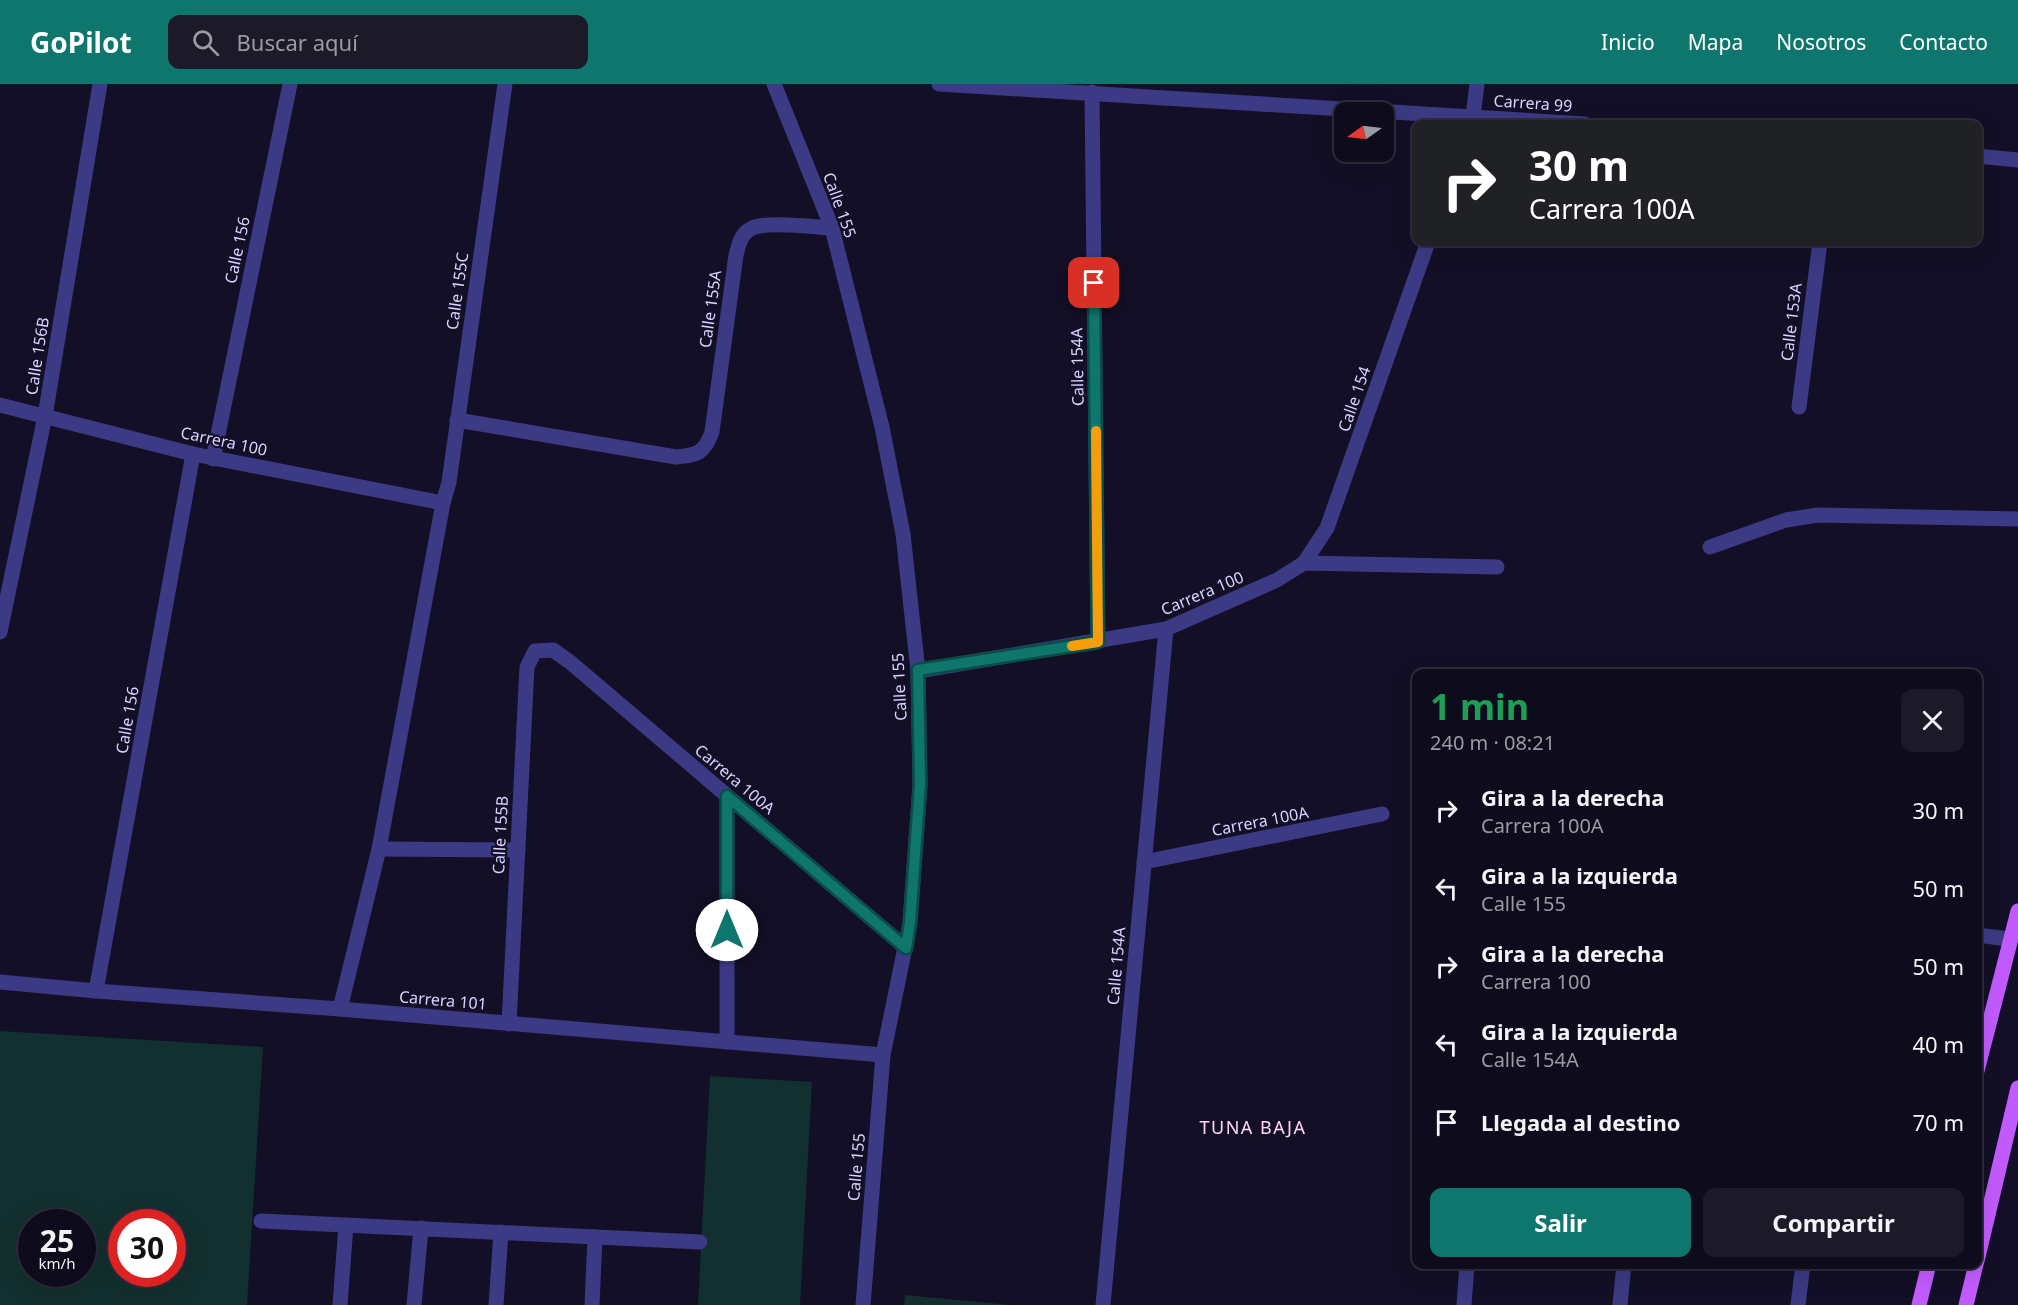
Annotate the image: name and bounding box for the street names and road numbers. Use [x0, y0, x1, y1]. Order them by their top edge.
street label: Carrera 99 [1493, 89, 1573, 117]
street label: Calle 155 [818, 169, 862, 241]
street label: Calle 156 [219, 214, 255, 286]
street label: Calle 155C [441, 251, 473, 331]
street label: Calle 155A [694, 268, 726, 349]
street label: Calle 153A [1775, 281, 1807, 362]
street label: Calle 156B [20, 316, 54, 396]
street label: Calle 154A [1065, 327, 1089, 406]
street label: Calle 154 [1333, 363, 1375, 435]
street label: Carrera 100 [179, 421, 269, 461]
street label: Carrera 100 [1157, 566, 1247, 620]
street label: Calle 155 [886, 652, 912, 722]
street label: Calle 156 [110, 685, 144, 755]
street label: Carrera 100A [690, 739, 780, 819]
street label: Calle 155B [487, 795, 513, 875]
street label: Carrera 100A [1210, 801, 1311, 841]
street label: Calle 154A [1102, 925, 1130, 1006]
street label: Carrera 101 [398, 985, 488, 1015]
street label: Calle 155 [842, 1132, 870, 1202]

